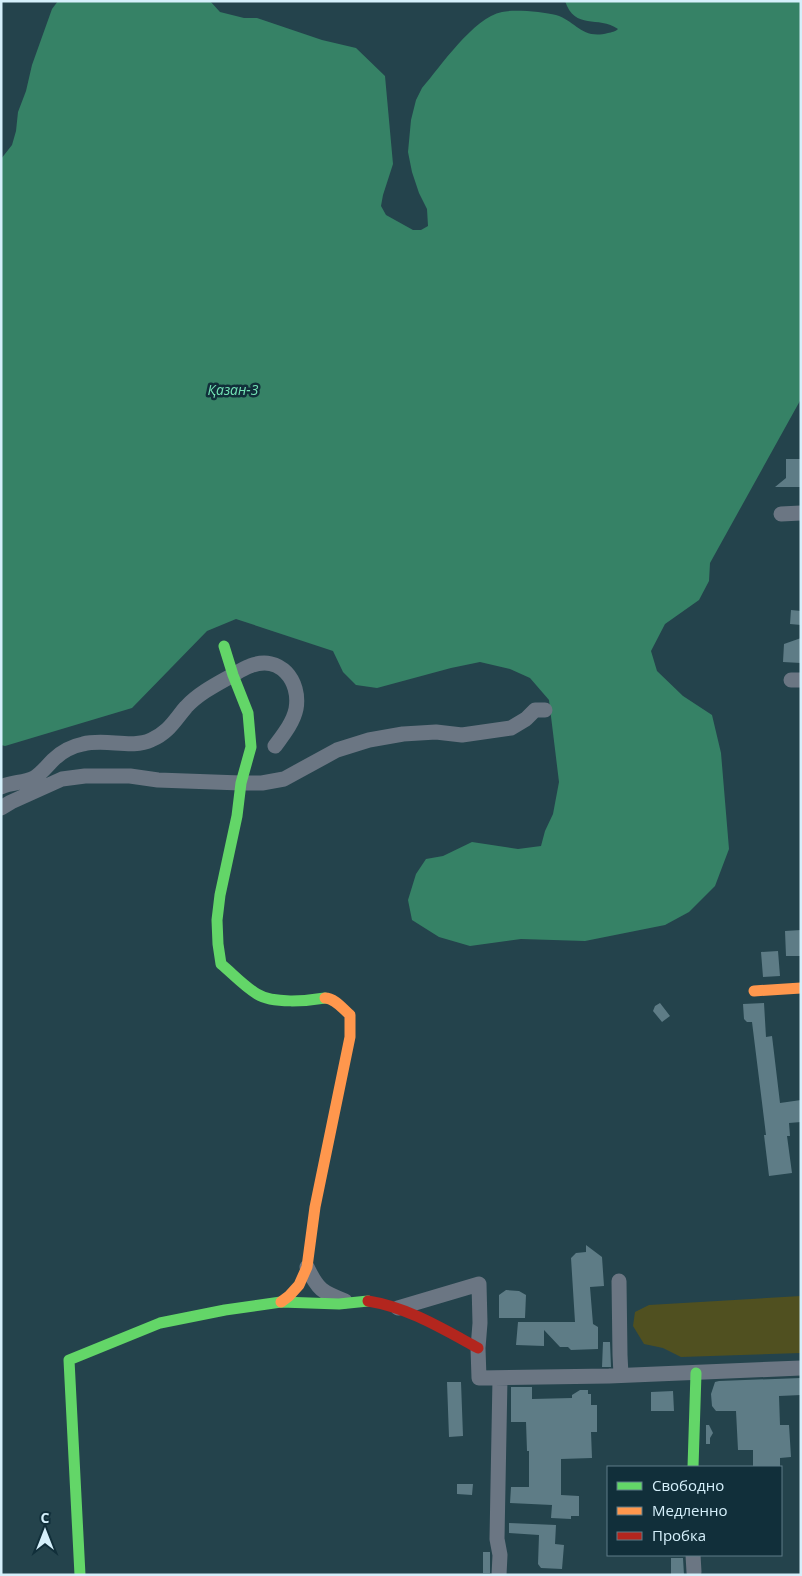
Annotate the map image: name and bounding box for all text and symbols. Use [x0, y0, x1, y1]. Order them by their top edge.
water label: Қазан-3 [208, 380, 259, 399]
legend [607, 1466, 782, 1556]
text: Свободно [652, 1475, 724, 1495]
text: Медленно [652, 1500, 728, 1520]
north arrow [20, 1506, 70, 1556]
text: С [41, 1508, 50, 1527]
text: Пробка [652, 1525, 706, 1545]

